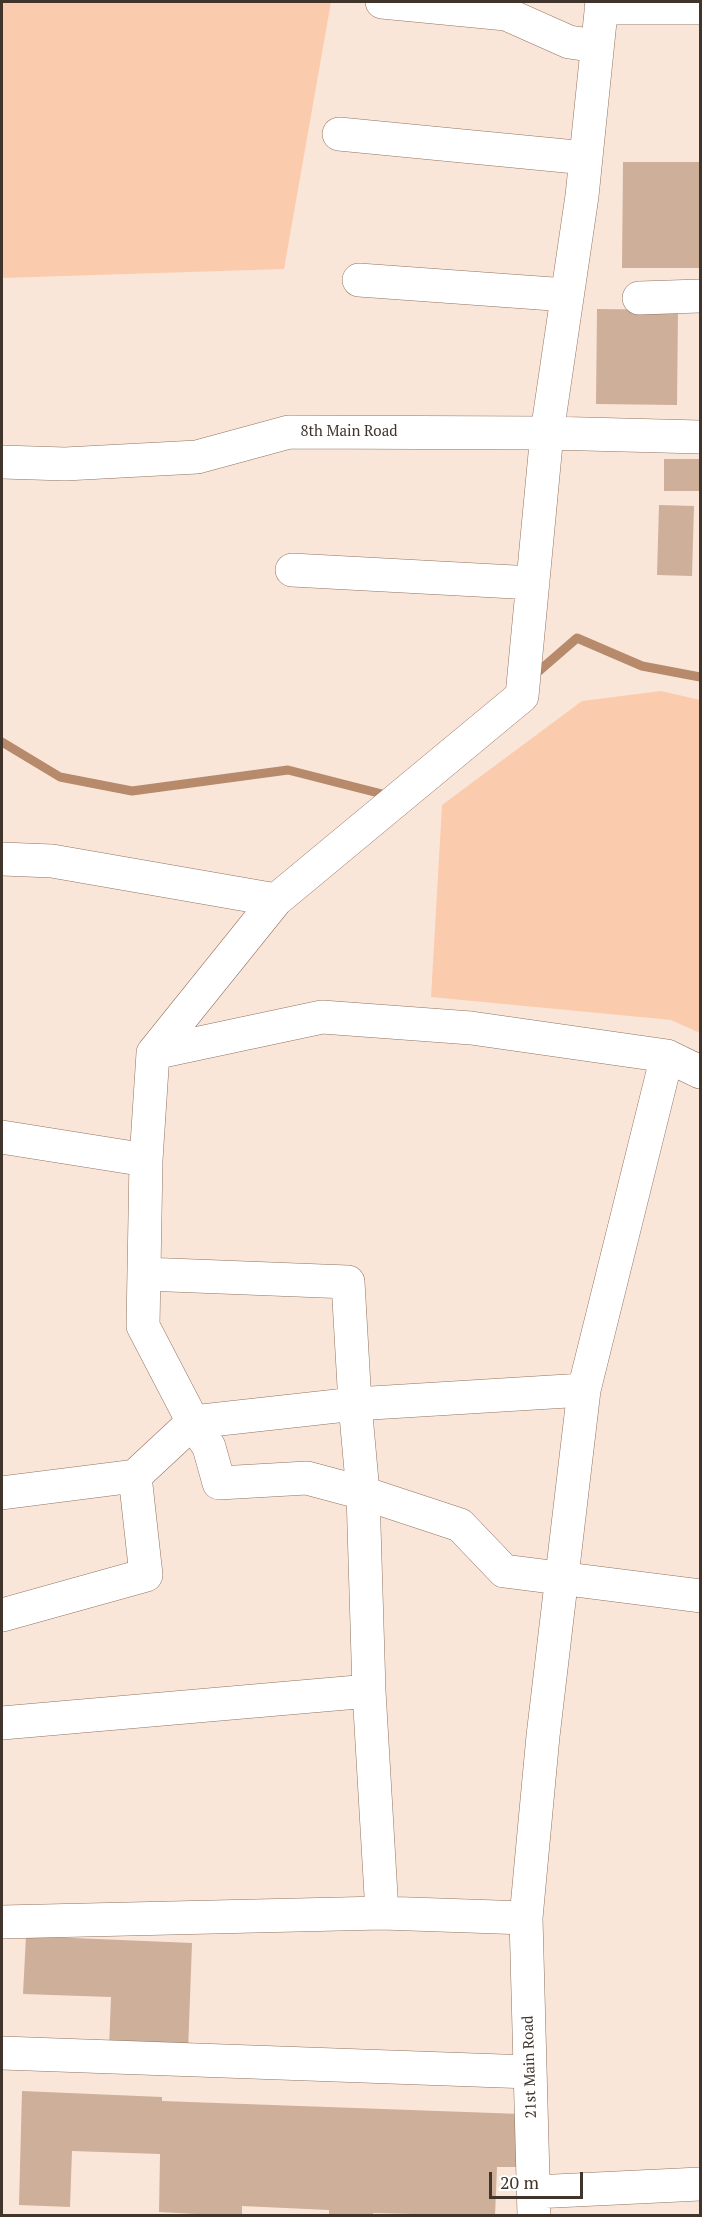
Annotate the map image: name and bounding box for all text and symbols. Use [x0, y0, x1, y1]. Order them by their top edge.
street label: 8th Main Road [300, 423, 398, 441]
street label: 21st Main Road [519, 2015, 541, 2119]
scale bar [492, 2160, 586, 2198]
text: 20 m [500, 2170, 539, 2194]

